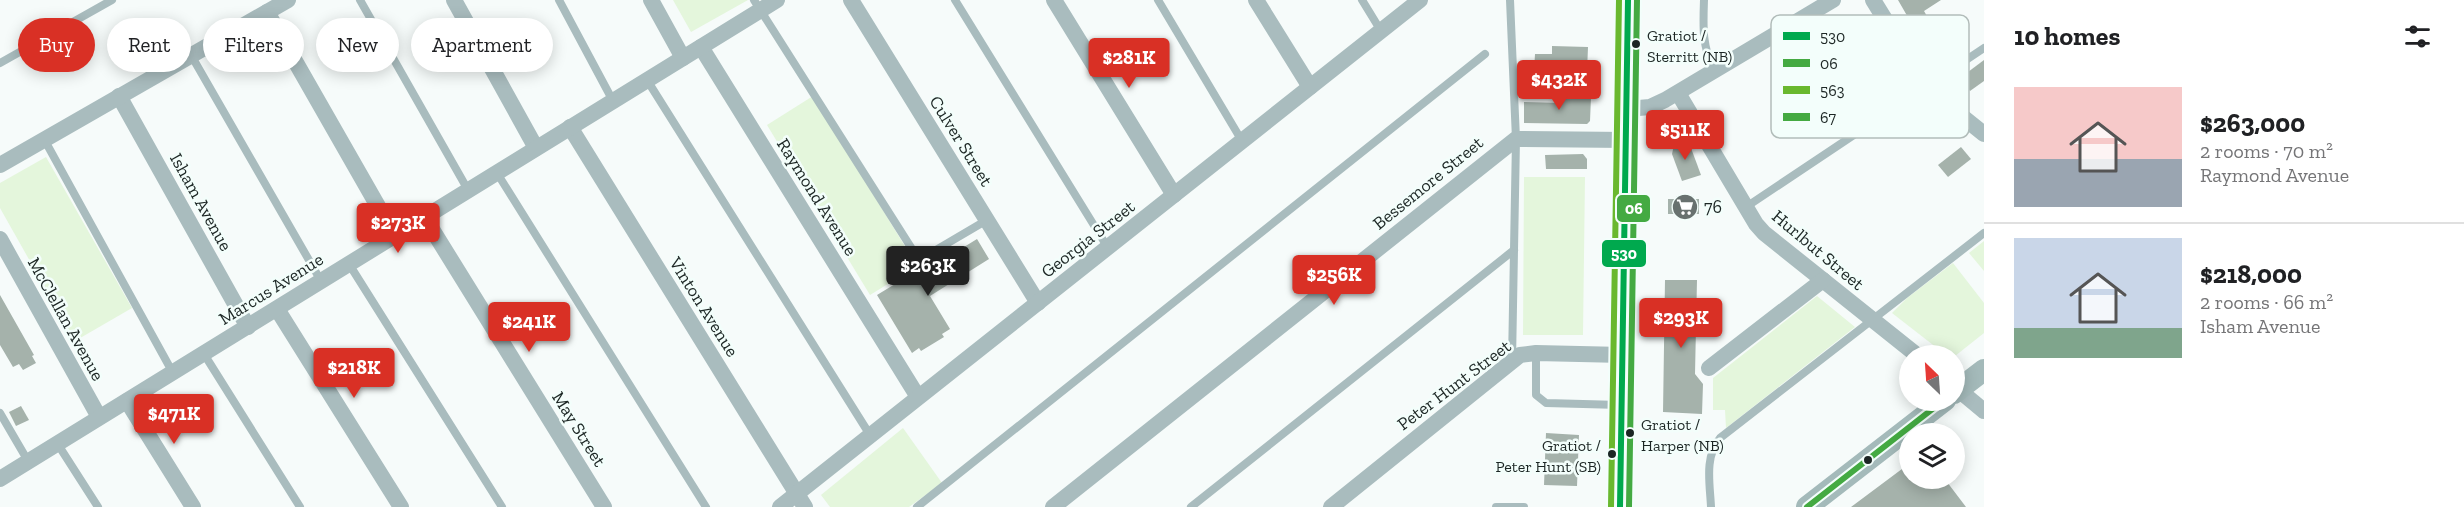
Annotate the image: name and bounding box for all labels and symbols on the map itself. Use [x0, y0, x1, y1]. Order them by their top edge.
legend [1771, 15, 1969, 138]
place label: Gratiot / Sterritt (NB) [1647, 26, 1732, 66]
text: 530 [1820, 27, 1845, 46]
pin: $281K [1087, 38, 1171, 89]
marker: Gratiot / Sterritt (NB) [1630, 38, 1642, 50]
text: 06 [1820, 54, 1838, 73]
pin: $432K [1517, 60, 1601, 111]
text: 563 [1820, 81, 1845, 100]
street label: Culver Street [925, 92, 998, 191]
text: 67 [1820, 108, 1836, 127]
pin: $511K [1643, 110, 1727, 161]
street label: Bessemore Street [1368, 132, 1488, 234]
street label: Raymond Avenue [772, 134, 862, 260]
street label: Isham Avenue [165, 149, 237, 255]
supermarket icon: 76 [1670, 192, 1700, 222]
line badge: 06 [1616, 194, 1651, 223]
street label: Georgia Street [1037, 195, 1139, 282]
place label: 76 [1704, 196, 1722, 218]
text: 06 [1625, 199, 1643, 218]
pin: $273K [356, 203, 440, 254]
street label: Hurlbut Street [1767, 205, 1869, 295]
line badge: 530 [1601, 239, 1647, 268]
text: 530 [1611, 244, 1637, 263]
pin: $263K [886, 246, 970, 297]
street label: Marcus Avenue [215, 248, 327, 330]
street label: Vinton Avenue [664, 252, 743, 361]
street label: McClellan Avenue [23, 253, 109, 385]
pin: $256K [1292, 255, 1376, 306]
pin: $293K [1639, 298, 1723, 349]
pin: $241K [487, 302, 571, 353]
street label: Peter Hunt Street [1393, 335, 1515, 435]
north arrow [1899, 345, 1965, 411]
pin: $218K [312, 348, 396, 399]
street label: May Street [547, 387, 611, 471]
pin: $471K [132, 394, 216, 445]
place label: Gratiot / Harper (NB) [1641, 415, 1724, 455]
marker: Gratiot / Harper (NB) [1624, 427, 1636, 439]
place label: Gratiot / Peter Hunt (SB) [1495, 436, 1602, 476]
marker: Gratiot / Peter Hunt (SB) [1606, 448, 1618, 460]
unlabelled marker [1862, 454, 1874, 466]

